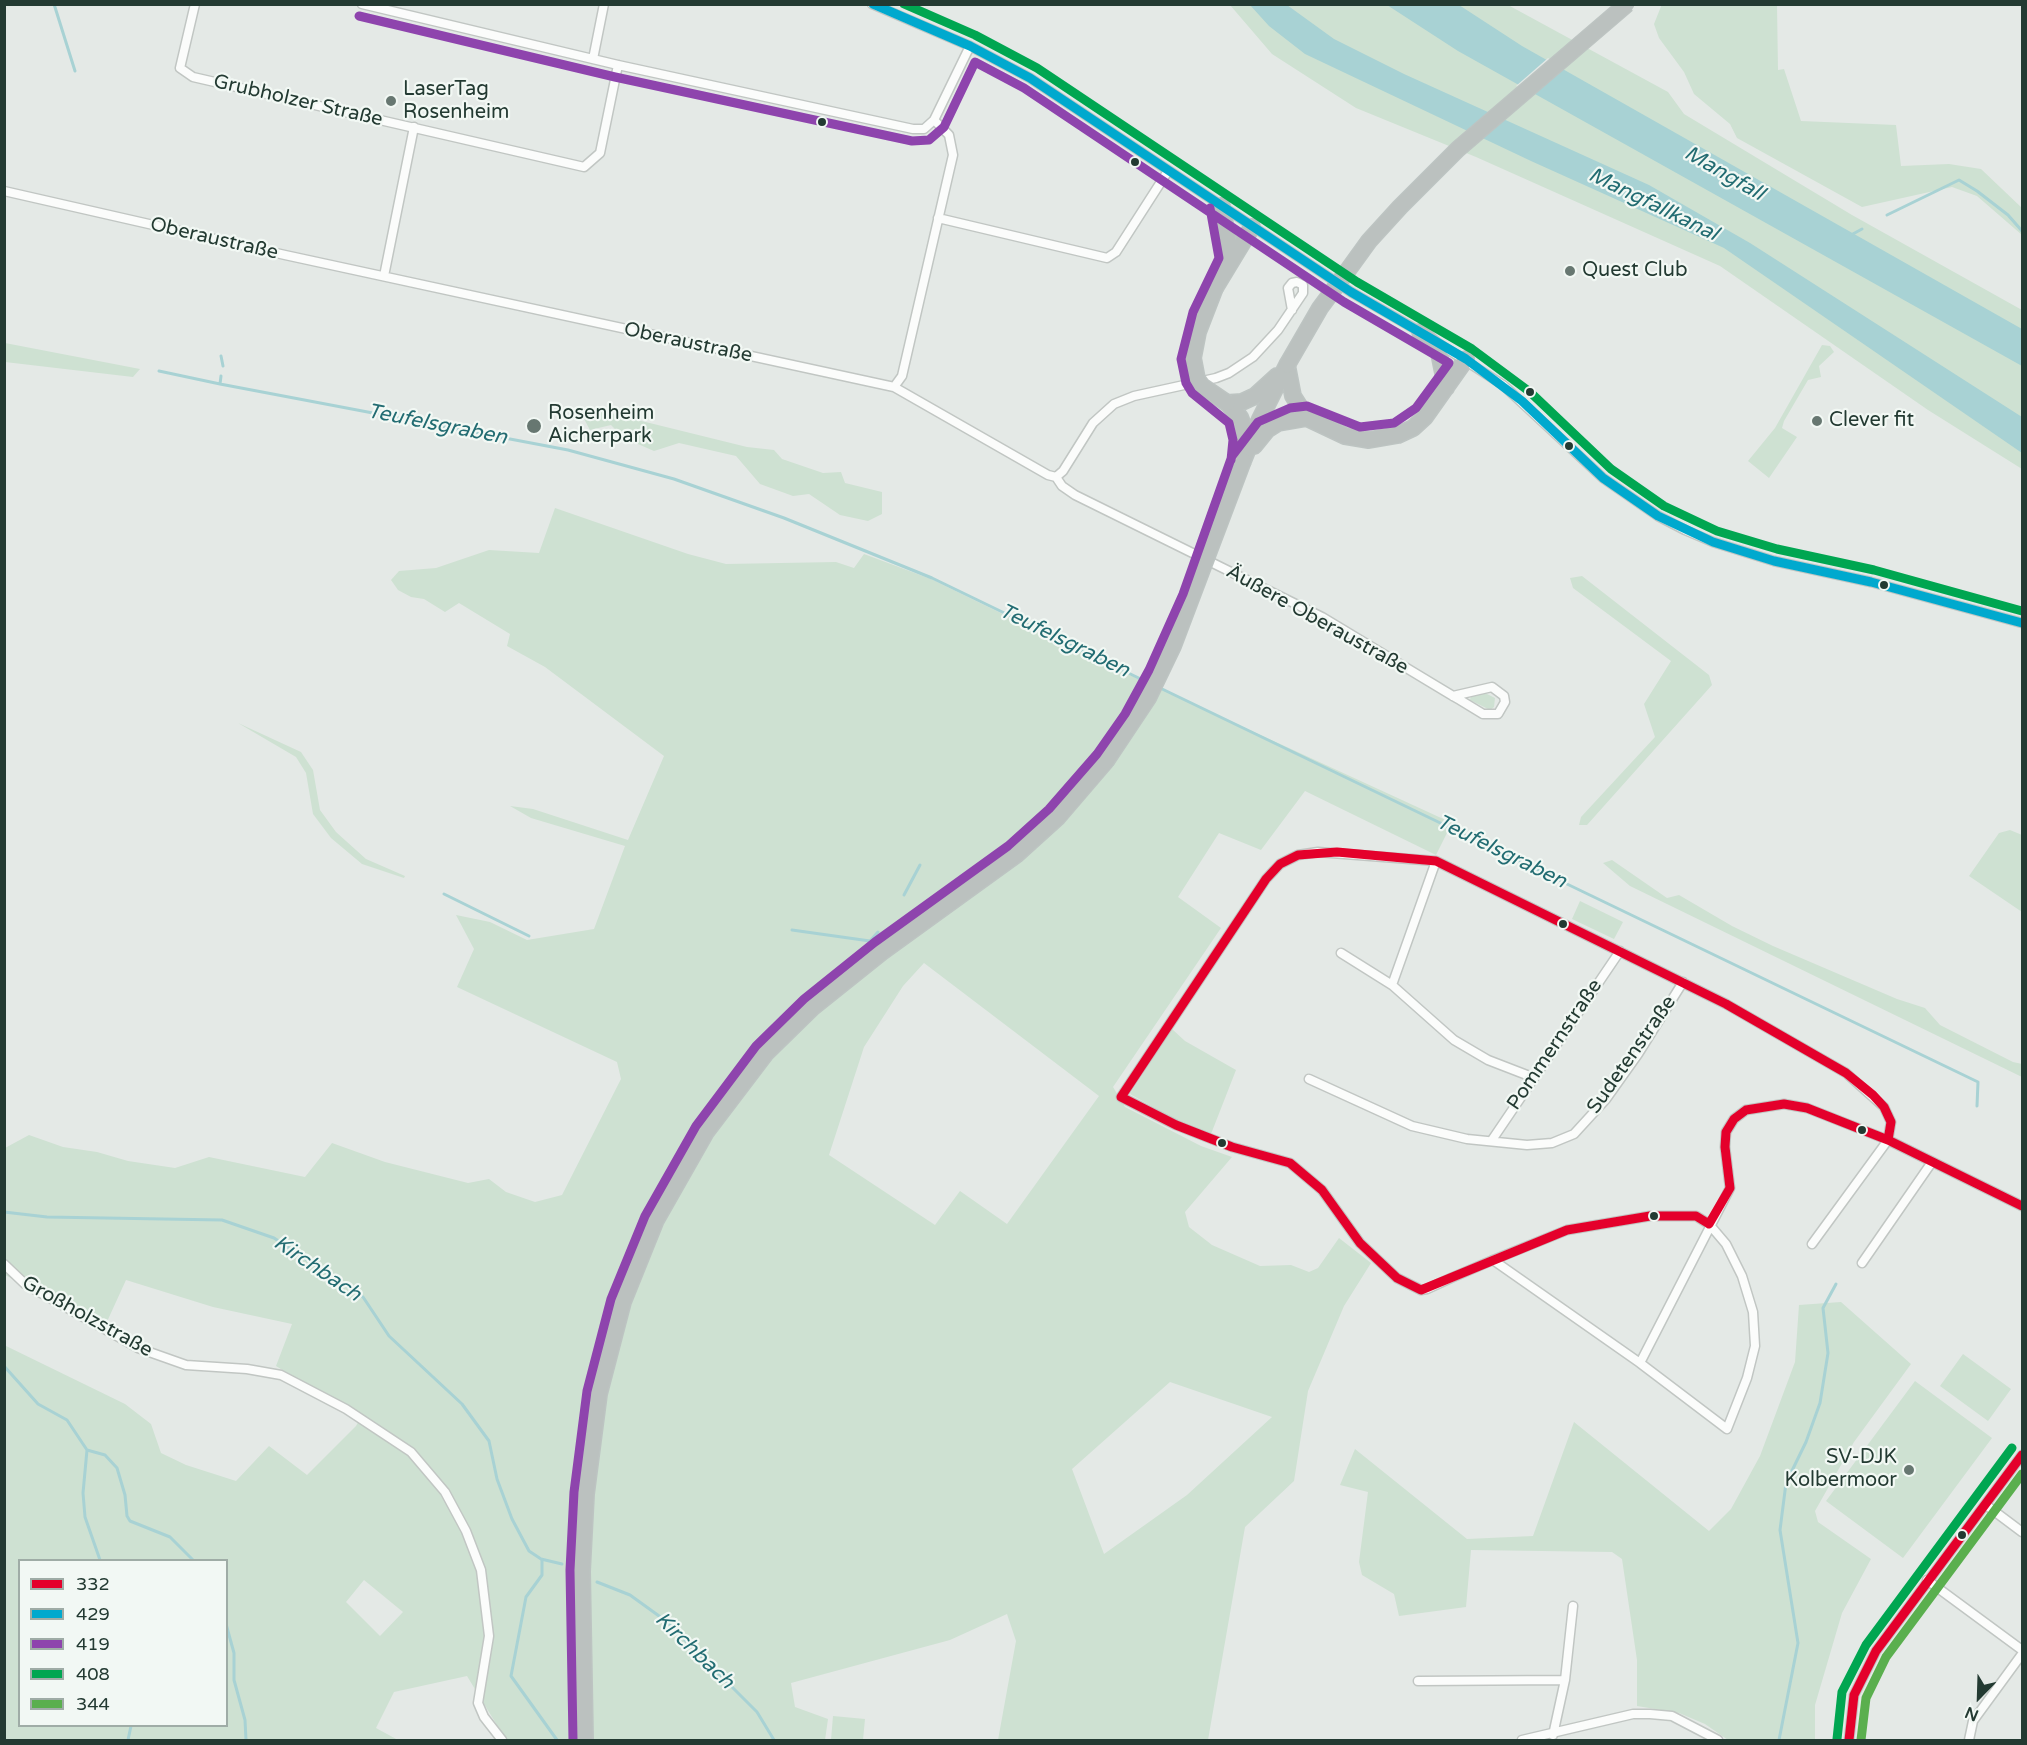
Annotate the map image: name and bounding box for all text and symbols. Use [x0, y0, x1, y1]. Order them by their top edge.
street label: Grubholzer Straße [211, 70, 385, 132]
place label: LaserTag Rosenheim [403, 78, 509, 125]
marker: LaserTag Rosenheim [384, 94, 398, 108]
unlabelled marker [816, 116, 828, 128]
water label: Mangfall [1680, 141, 1768, 207]
unlabelled marker [1129, 156, 1141, 168]
water label: Mangfallkanal [1584, 163, 1722, 247]
street label: Oberaustraße [148, 213, 280, 265]
place label: Quest Club [1582, 259, 1688, 283]
marker: Quest Club [1563, 264, 1577, 278]
street label: Oberaustraße [622, 318, 754, 368]
unlabelled marker [1524, 386, 1536, 398]
water label: Teufelsgraben [365, 399, 509, 451]
place label: Rosenheim Aicherpark [548, 402, 654, 449]
place label: Clever fit [1829, 409, 1914, 433]
marker: Clever fit [1810, 414, 1824, 428]
marker: Rosenheim Aicherpark [525, 417, 543, 435]
unlabelled marker [1563, 440, 1575, 452]
street label: Äußere Oberaustraße [1222, 560, 1412, 680]
unlabelled marker [1878, 579, 1890, 591]
water label: Teufelsgraben [995, 599, 1133, 683]
water label: Teufelsgraben [1432, 810, 1570, 894]
unlabelled marker [1557, 918, 1569, 930]
street label: Pommernstraße [1502, 975, 1608, 1115]
street label: Sudetenstraße [1582, 991, 1682, 1119]
unlabelled marker [1856, 1124, 1868, 1136]
unlabelled marker [1216, 1137, 1228, 1149]
unlabelled marker [1648, 1210, 1660, 1222]
water label: Kirchbach [268, 1231, 366, 1307]
street label: Großholzstraße [17, 1271, 157, 1363]
place label: SV-DJK Kolbermoor [1785, 1446, 1897, 1493]
marker: SV-DJK Kolbermoor [1902, 1463, 1916, 1477]
unlabelled marker [1956, 1529, 1968, 1541]
legend [18, 1559, 228, 1727]
text: 332 [76, 1573, 110, 1595]
text: 429 [76, 1603, 110, 1625]
water label: Kirchbach [649, 1607, 739, 1695]
text: 419 [76, 1633, 110, 1655]
text: 408 [76, 1663, 110, 1685]
north arrow [1949, 1667, 2009, 1727]
text: 344 [76, 1693, 110, 1715]
text: N [1962, 1702, 1982, 1725]

